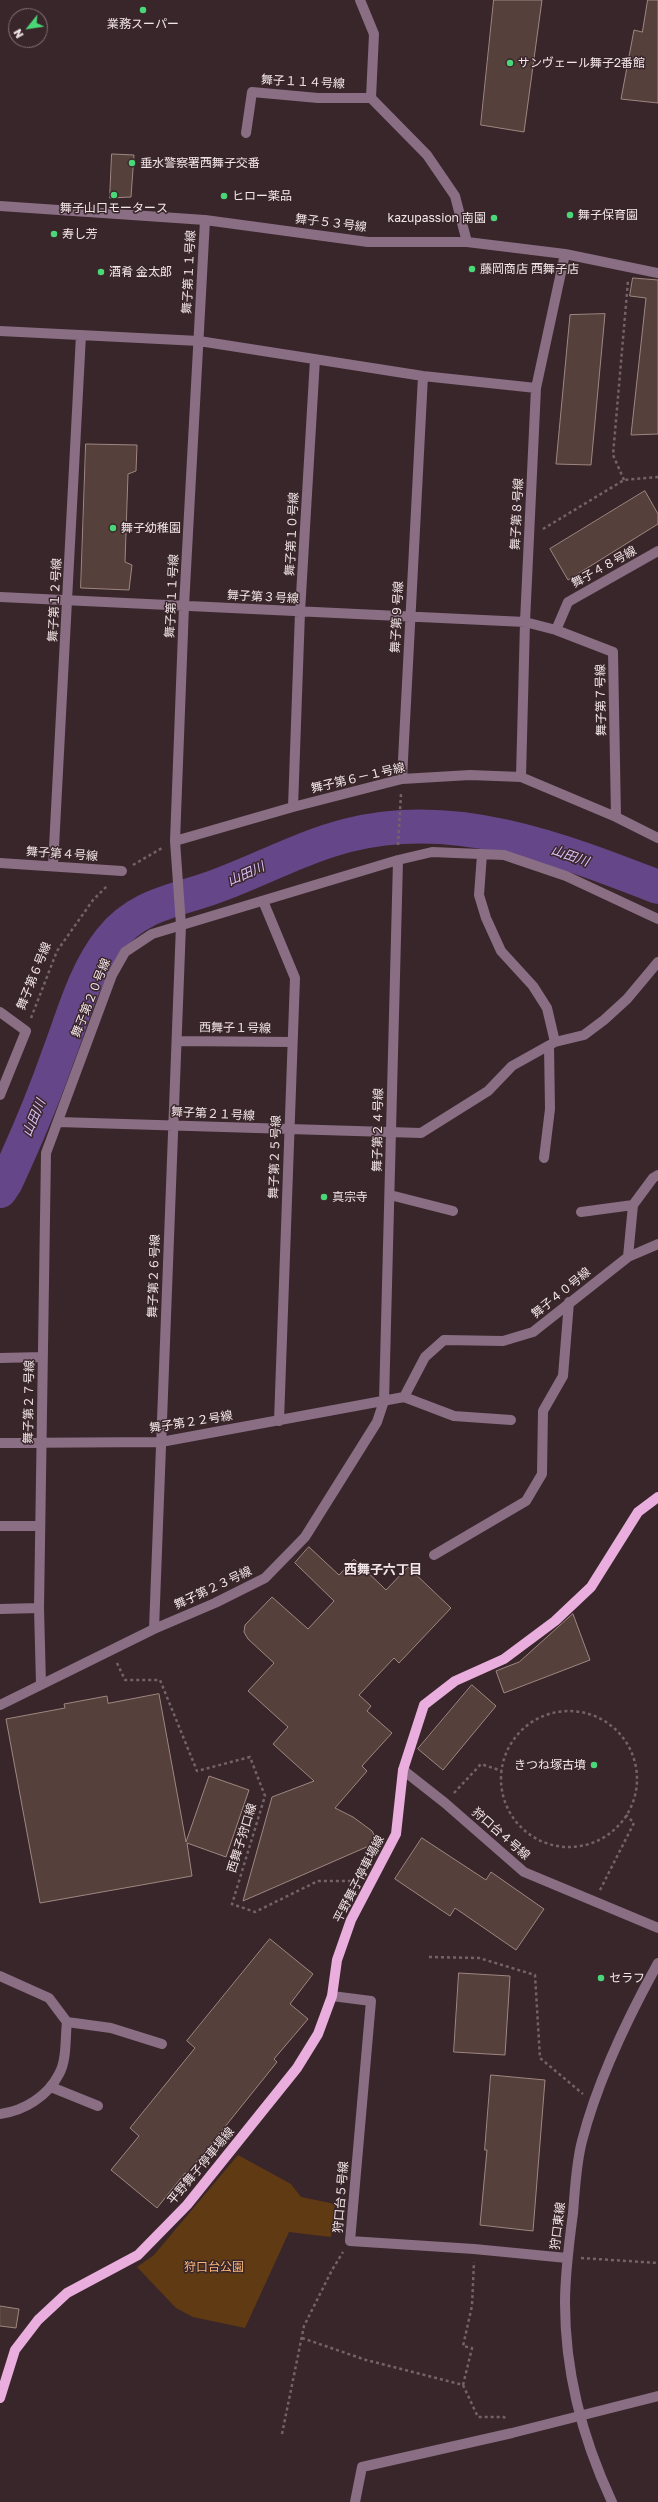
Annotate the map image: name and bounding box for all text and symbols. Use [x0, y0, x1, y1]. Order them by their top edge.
marker: 業務スーパー [138, 5, 148, 15]
north arrow [8, 8, 48, 48]
place label: 業務スーパー [107, 17, 179, 31]
text: N [10, 27, 26, 41]
place label: サンヴェール舞子2番館 [518, 56, 645, 70]
marker: サンヴェール舞子2番館 [505, 58, 515, 68]
street label: 舞子１１４号線 [261, 73, 345, 91]
place label: 垂水警察署西舞子交番 [140, 156, 260, 170]
marker: 垂水警察署西舞子交番 [127, 158, 137, 168]
place label: ヒロー薬品 [232, 189, 292, 203]
marker: 舞子山口モータース [109, 190, 119, 200]
marker: ヒロー薬品 [219, 191, 229, 201]
place label: 舞子山口モータース [60, 201, 168, 215]
place label: 舞子保育園 [578, 208, 638, 222]
marker: 舞子保育園 [565, 210, 575, 220]
street label: 舞子５３号線 [294, 211, 368, 235]
place label: kazupassion 南園 [388, 211, 486, 225]
marker: kazupassion 南園 [489, 213, 499, 223]
place label: 寿し芳 [62, 227, 98, 241]
marker: 寿し芳 [49, 229, 59, 239]
street label: 舞子第１１号線 [180, 230, 198, 314]
place label: 藤岡商店 西舞子店 [480, 262, 579, 276]
marker: 藤岡商店 西舞子店 [467, 264, 477, 274]
place label: 酒肴 金太郎 [109, 265, 172, 279]
marker: 酒肴 金太郎 [96, 267, 106, 277]
street label: 舞子第８号線 [508, 478, 526, 550]
street label: 舞子第１０号線 [283, 492, 301, 576]
place label: 舞子幼稚園 [121, 521, 181, 535]
marker: 舞子幼稚園 [108, 523, 118, 533]
street label: 舞子４８号線 [569, 543, 639, 591]
street label: 舞子第１１号線 [163, 554, 181, 638]
street label: 舞子第１２号線 [46, 558, 64, 642]
street label: 舞子第９号線 [388, 581, 406, 653]
street label: 舞子第３号線 [227, 588, 299, 606]
street label: 舞子第７号線 [593, 664, 609, 736]
street label: 舞子第６－１号線 [310, 760, 406, 796]
water label: 山田川 [549, 842, 591, 870]
street label: 舞子第４号線 [26, 844, 98, 864]
water label: 山田川 [225, 859, 267, 889]
street label: 舞子第６号線 [14, 940, 54, 1012]
street label: 舞子第２０号線 [69, 956, 113, 1040]
street label: 西舞子１号線 [199, 1020, 271, 1036]
street label: 舞子第２４号線 [370, 1088, 386, 1172]
water label: 山田川 [19, 1097, 49, 1139]
street label: 舞子第２１号線 [171, 1105, 255, 1123]
street label: 舞子第２５号線 [266, 1115, 284, 1199]
place label: 真宗寺 [332, 1190, 368, 1204]
marker: 真宗寺 [319, 1192, 329, 1202]
street label: 舞子第２６号線 [145, 1234, 163, 1318]
street label: 舞子４０号線 [528, 1265, 594, 1321]
street label: 舞子第２７号線 [21, 1360, 37, 1444]
street label: 舞子第２２号線 [148, 1408, 234, 1436]
district label: 西舞子六丁目 [344, 1562, 422, 1578]
street label: 舞子第２３号線 [172, 1564, 254, 1612]
place label: きつね塚古墳 [514, 1758, 586, 1772]
marker: きつね塚古墳 [589, 1760, 599, 1770]
street label: 西舞子狩口線 [225, 1801, 259, 1875]
street label: 狩口台４号線 [469, 1805, 533, 1863]
street label: 平野舞子停車場線 [331, 1833, 387, 1925]
place label: セラフ [609, 1971, 645, 1985]
marker: セラフ [596, 1973, 606, 1983]
street label: 平野舞子停車場線 [165, 2125, 237, 2207]
street label: 狩口台５号線 [331, 2161, 351, 2233]
street label: 狩口東線 [548, 2201, 568, 2251]
park label: 狩口台公園 [184, 2260, 244, 2274]

